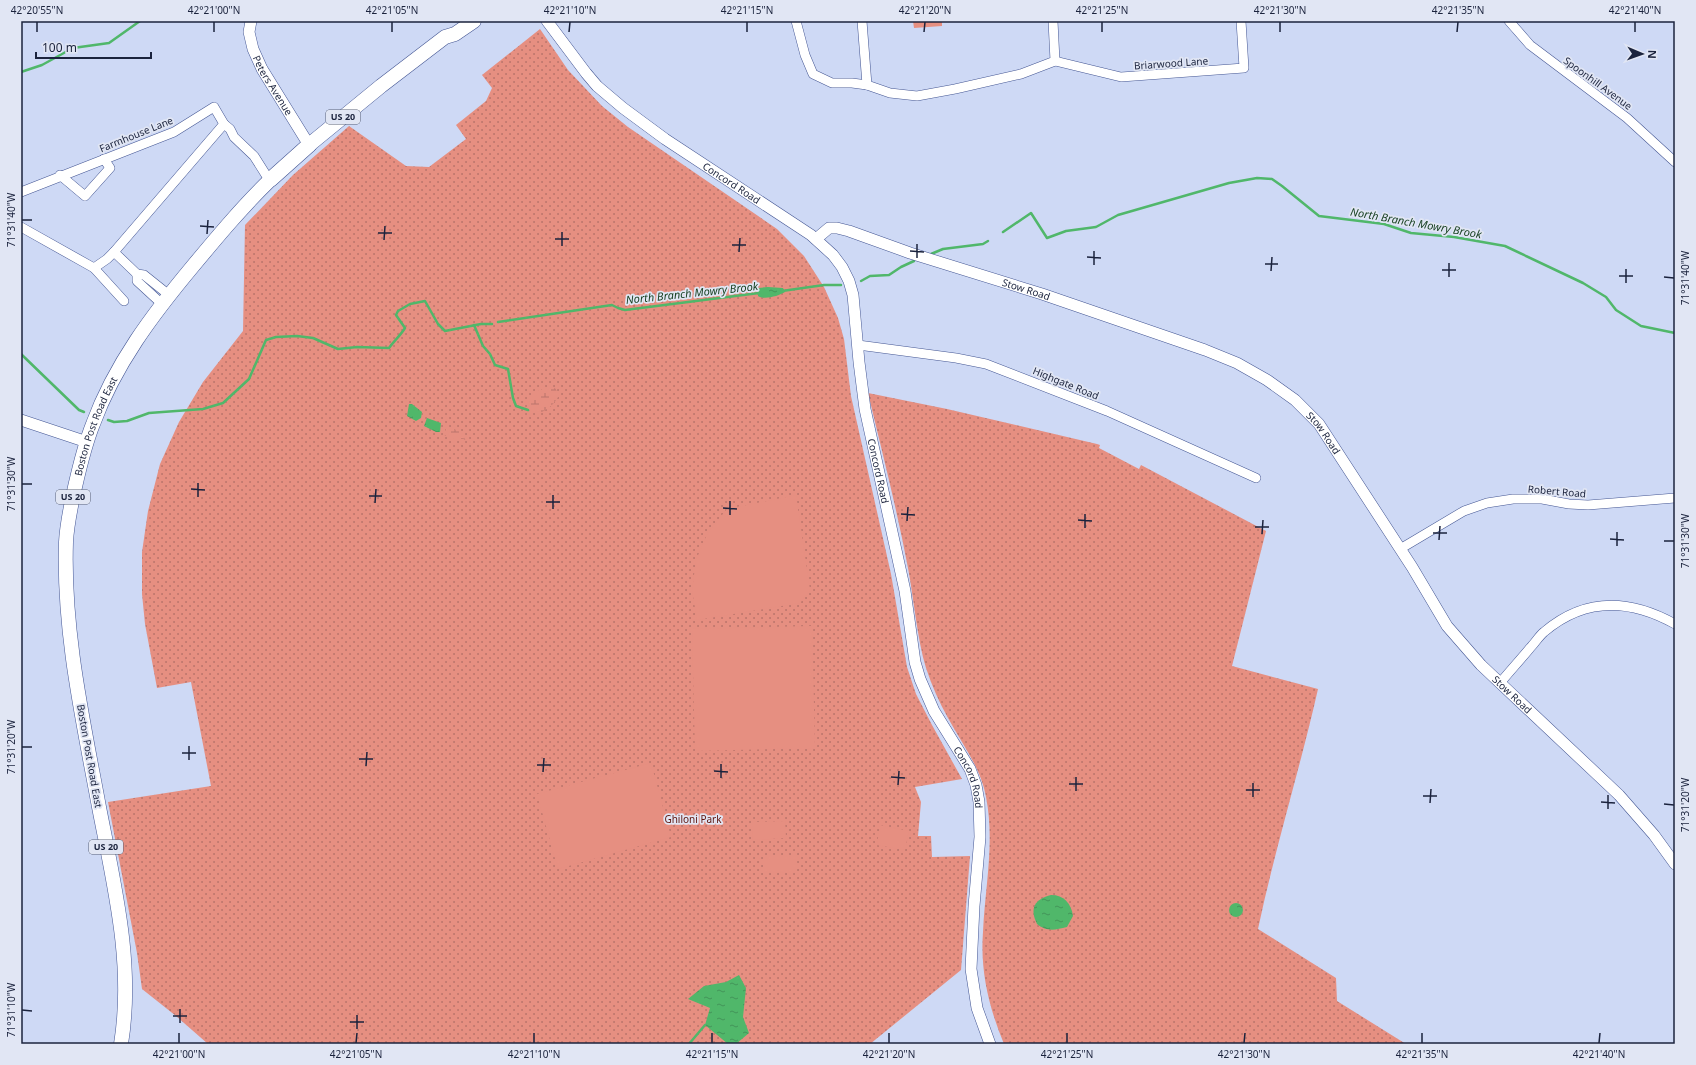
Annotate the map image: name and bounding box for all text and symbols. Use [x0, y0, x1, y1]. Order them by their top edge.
text: 42°20'55"N [11, 3, 63, 17]
text: 42°21'00"N [188, 3, 240, 17]
text: 42°21'05"N [366, 3, 418, 17]
text: 42°21'10"N [544, 3, 596, 17]
text: 42°21'15"N [721, 3, 773, 17]
text: 42°21'20"N [899, 3, 951, 17]
text: 42°21'25"N [1076, 3, 1128, 17]
text: 42°21'30"N [1254, 3, 1306, 17]
text: 42°21'35"N [1432, 3, 1484, 17]
text: 42°21'40"N [1609, 3, 1661, 17]
scale bar [36, 34, 151, 60]
north arrow [1622, 34, 1662, 74]
text: 100 m [42, 39, 77, 56]
text: N [1645, 50, 1660, 59]
street label: Peters Avenue [250, 53, 296, 118]
street label: Briarwood Lane [1133, 53, 1209, 73]
street label: Spoonhill Avenue [1561, 53, 1635, 113]
road number: US 20 [326, 110, 360, 124]
street label: Farmhouse Lane [97, 113, 175, 155]
street label: Concord Road [700, 159, 763, 207]
text: 71°31'40"W [4, 192, 18, 247]
water label: North Branch Mowry Brook [1349, 204, 1483, 242]
text: 71°31'40"W [1678, 250, 1692, 305]
street label: Stow Road [1001, 275, 1052, 303]
water label: North Branch Mowry Brook [625, 278, 759, 307]
street label: Highgate Road [1031, 363, 1101, 403]
street label: Boston Post Road East [71, 374, 120, 477]
street label: Stow Road [1303, 408, 1344, 457]
street label: Concord Road [865, 437, 893, 505]
text: 71°31'30"W [4, 456, 18, 511]
street label: Robert Road [1527, 481, 1587, 501]
road number: US 20 [56, 490, 90, 504]
text: 71°31'30"W [1678, 513, 1692, 568]
street label: Stow Road [1489, 672, 1535, 716]
street label: Boston Post Road East [74, 703, 106, 809]
text: 71°31'20"W [4, 719, 18, 774]
street label: Concord Road [951, 743, 986, 808]
text: 71°31'20"W [1678, 777, 1692, 832]
park label: Ghiloni Park [664, 812, 722, 826]
road number: US 20 [89, 840, 123, 854]
text: 71°31'10"W [4, 982, 18, 1037]
text: 42°21'00"N [153, 1047, 205, 1061]
text: 42°21'05"N [330, 1047, 382, 1061]
text: 42°21'10"N [508, 1047, 560, 1061]
text: 42°21'15"N [686, 1047, 738, 1061]
text: 42°21'20"N [863, 1047, 915, 1061]
text: 42°21'25"N [1041, 1047, 1093, 1061]
text: 42°21'30"N [1218, 1047, 1270, 1061]
text: 42°21'35"N [1396, 1047, 1448, 1061]
text: 42°21'40"N [1573, 1047, 1625, 1061]

